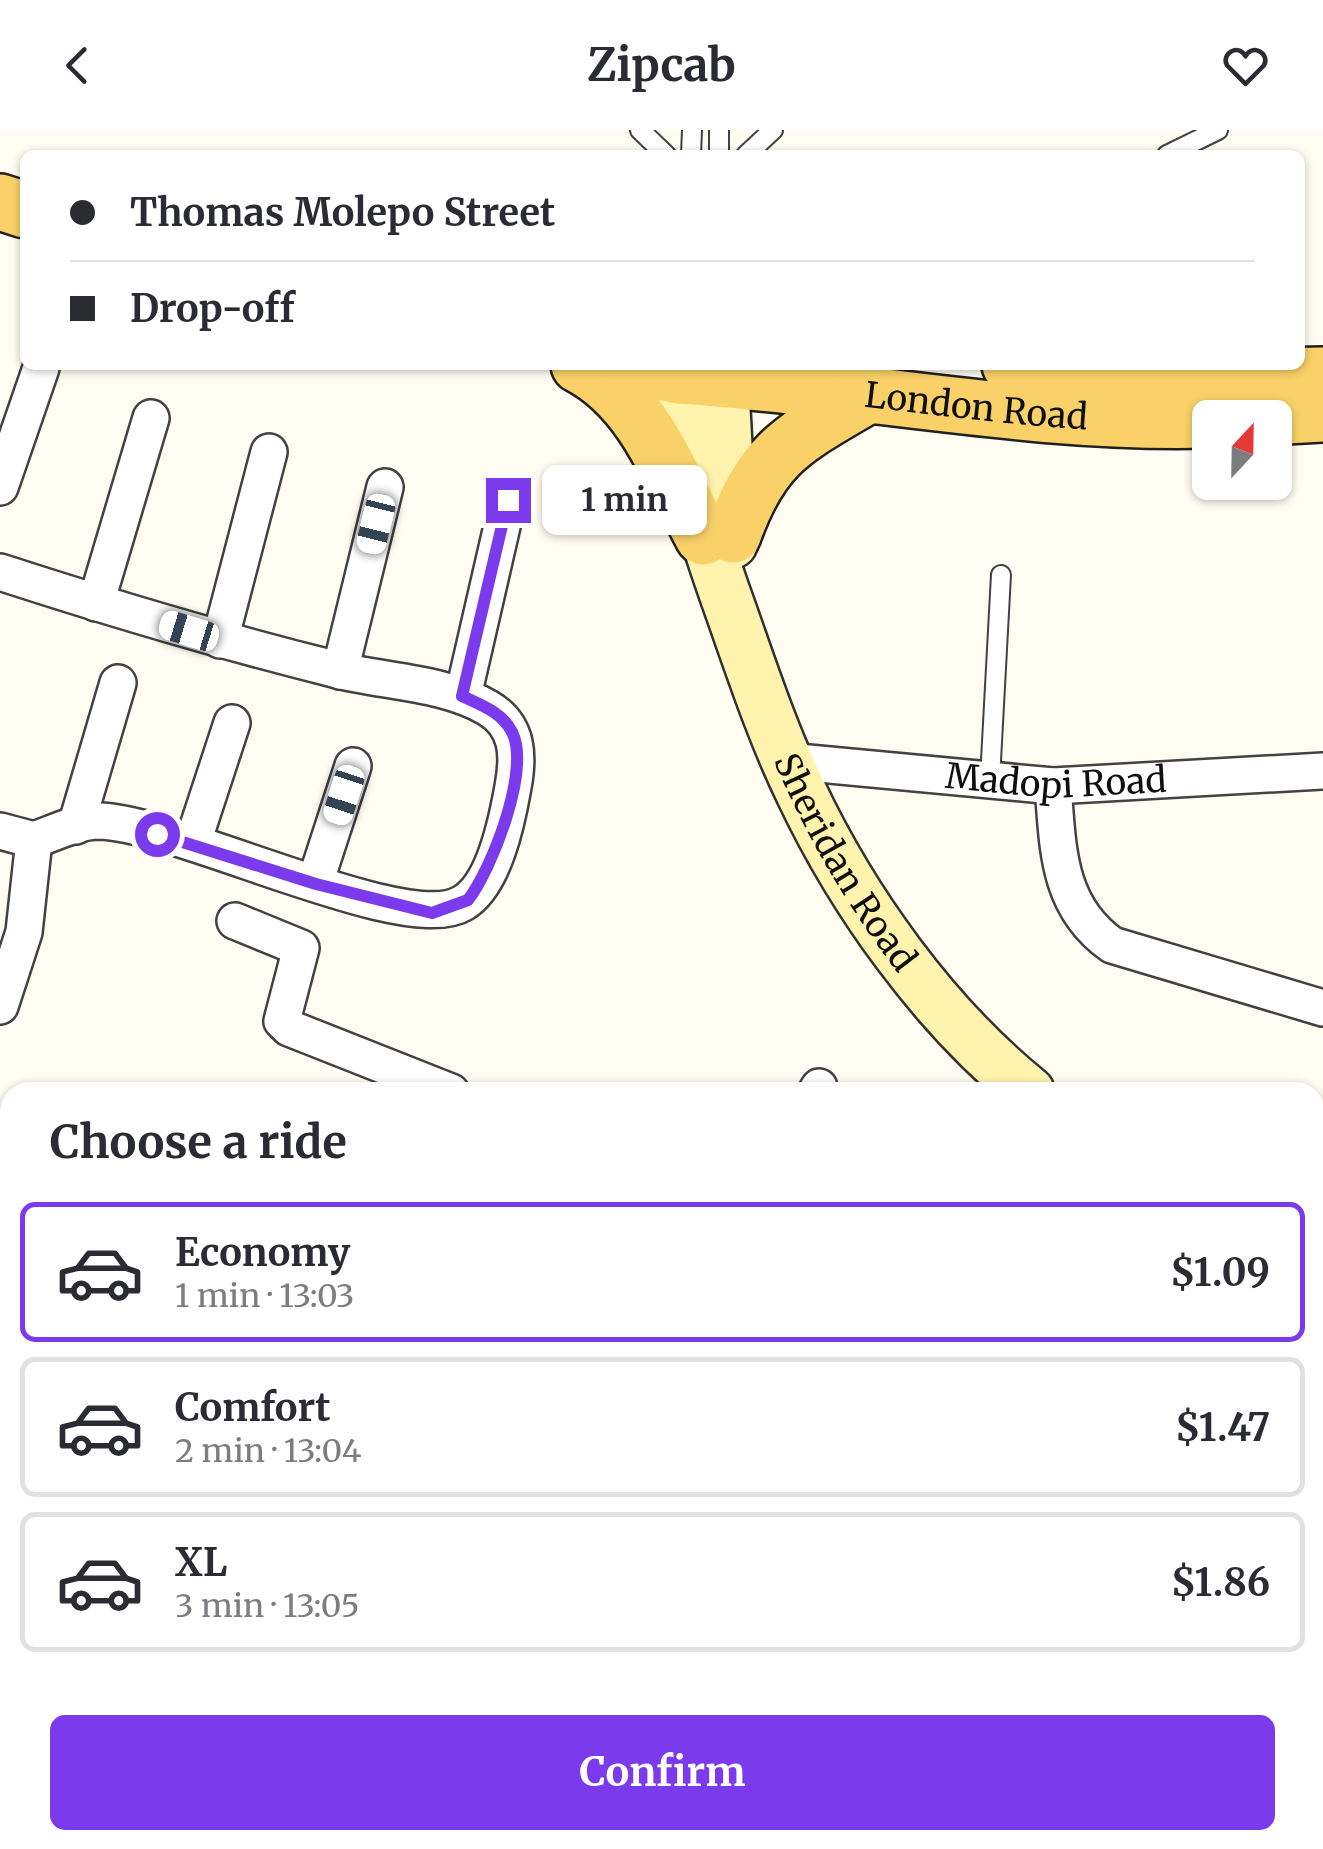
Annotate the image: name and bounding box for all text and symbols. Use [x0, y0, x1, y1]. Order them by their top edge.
text: Zipcab [587, 37, 736, 93]
icon: back [50, 38, 105, 93]
icon: heart [1218, 38, 1273, 93]
text: Thomas Molepo Street [130, 189, 555, 236]
text: Drop-off [130, 285, 295, 332]
street label: London Road [862, 373, 1089, 439]
north arrow [1192, 400, 1292, 500]
map controls [1192, 400, 1292, 500]
callout: 1 min [543, 465, 708, 535]
route end [486, 478, 531, 523]
text: 1 min [581, 480, 668, 520]
car [354, 491, 398, 557]
car [156, 608, 222, 654]
street label: Sheridan Road [764, 747, 926, 980]
street label: Madopi Road [944, 754, 1168, 809]
car [320, 762, 368, 828]
route start [135, 812, 180, 857]
text: Choose a ride [50, 1114, 347, 1170]
icon: car [55, 1227, 145, 1317]
text: Economy [175, 1229, 350, 1276]
text: $1.09 [1170, 1249, 1270, 1296]
text: 1 min · 13:03 [175, 1276, 354, 1316]
icon: car [55, 1382, 145, 1472]
text: Comfort [175, 1384, 331, 1431]
text: $1.47 [1175, 1404, 1270, 1451]
text: 2 min · 13:04 [175, 1431, 361, 1471]
icon: car [55, 1537, 145, 1627]
text: XL [175, 1539, 227, 1586]
text: $1.86 [1171, 1559, 1270, 1606]
text: 3 min · 13:05 [175, 1586, 359, 1626]
button: Confirm [50, 1715, 1275, 1830]

